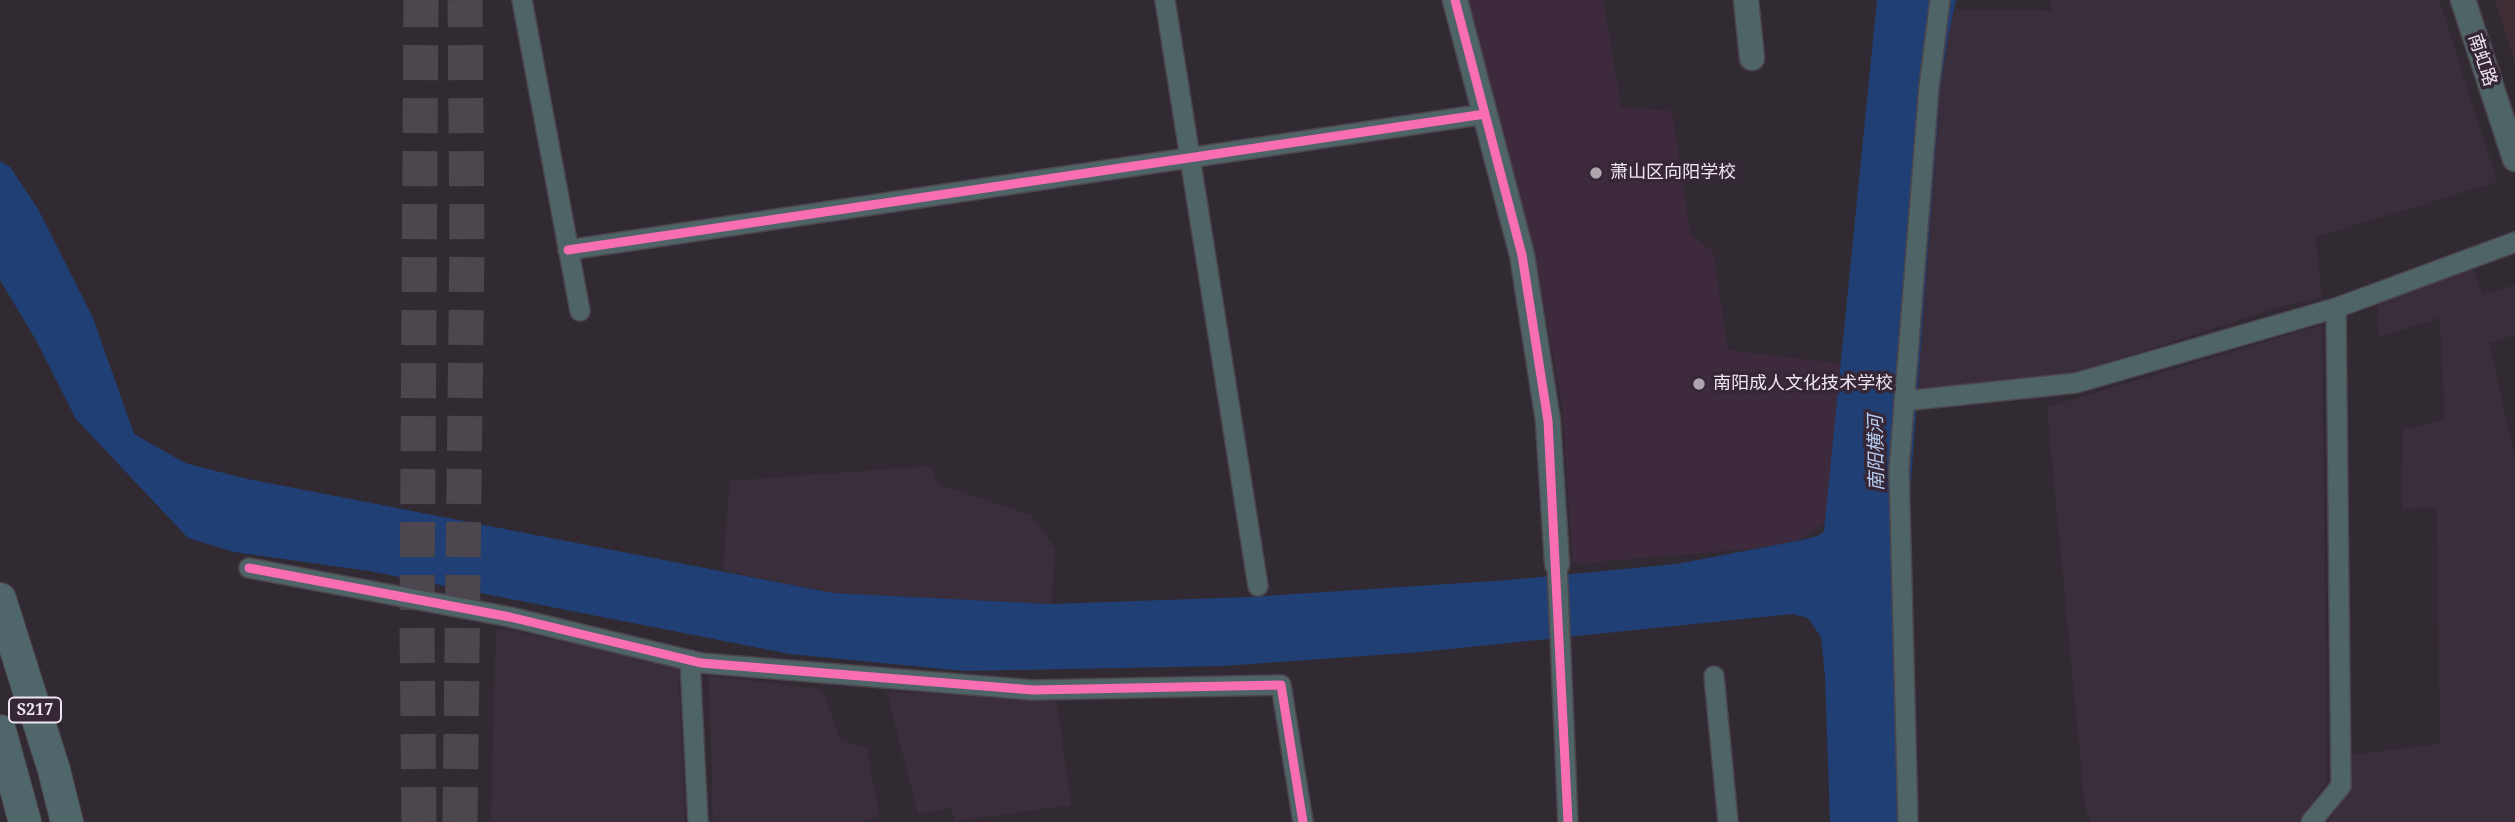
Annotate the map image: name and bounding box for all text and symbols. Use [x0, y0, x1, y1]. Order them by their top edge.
street label: 南虹路 [2463, 31, 2501, 89]
place label: 萧山区向阳学校 [1610, 162, 1736, 184]
marker: 萧山区向阳学校 [1588, 165, 1604, 181]
place label: 南阳成人文化技术学校 [1713, 373, 1893, 395]
marker: 南阳成人文化技术学校 [1691, 376, 1707, 392]
water label: 南阳横河 [1865, 415, 1889, 491]
road number: S217 [9, 698, 61, 722]

